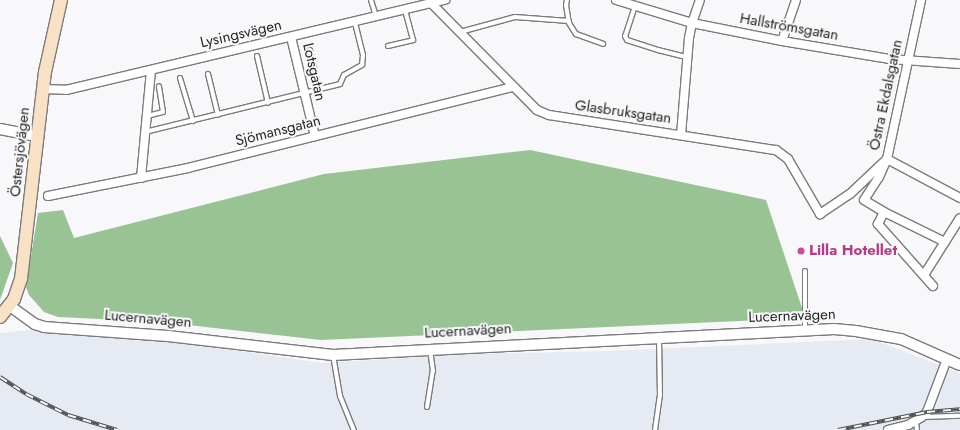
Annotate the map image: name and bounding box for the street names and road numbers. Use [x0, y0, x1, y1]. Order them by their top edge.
street label: Hallströmsgatan [738, 9, 840, 45]
street label: Lysingsvägen [199, 16, 283, 52]
street label: Östra Ekdalsgatan [865, 38, 907, 152]
street label: Lotsgatan [299, 41, 329, 103]
street label: Glasbruksgatan [574, 96, 672, 128]
street label: Östersjövägen [6, 106, 34, 198]
street label: Sjömansgatan [233, 112, 323, 150]
street label: Lucernavägen [748, 305, 836, 327]
street label: Lucernavägen [104, 306, 192, 332]
street label: Lucernavägen [424, 320, 512, 342]

